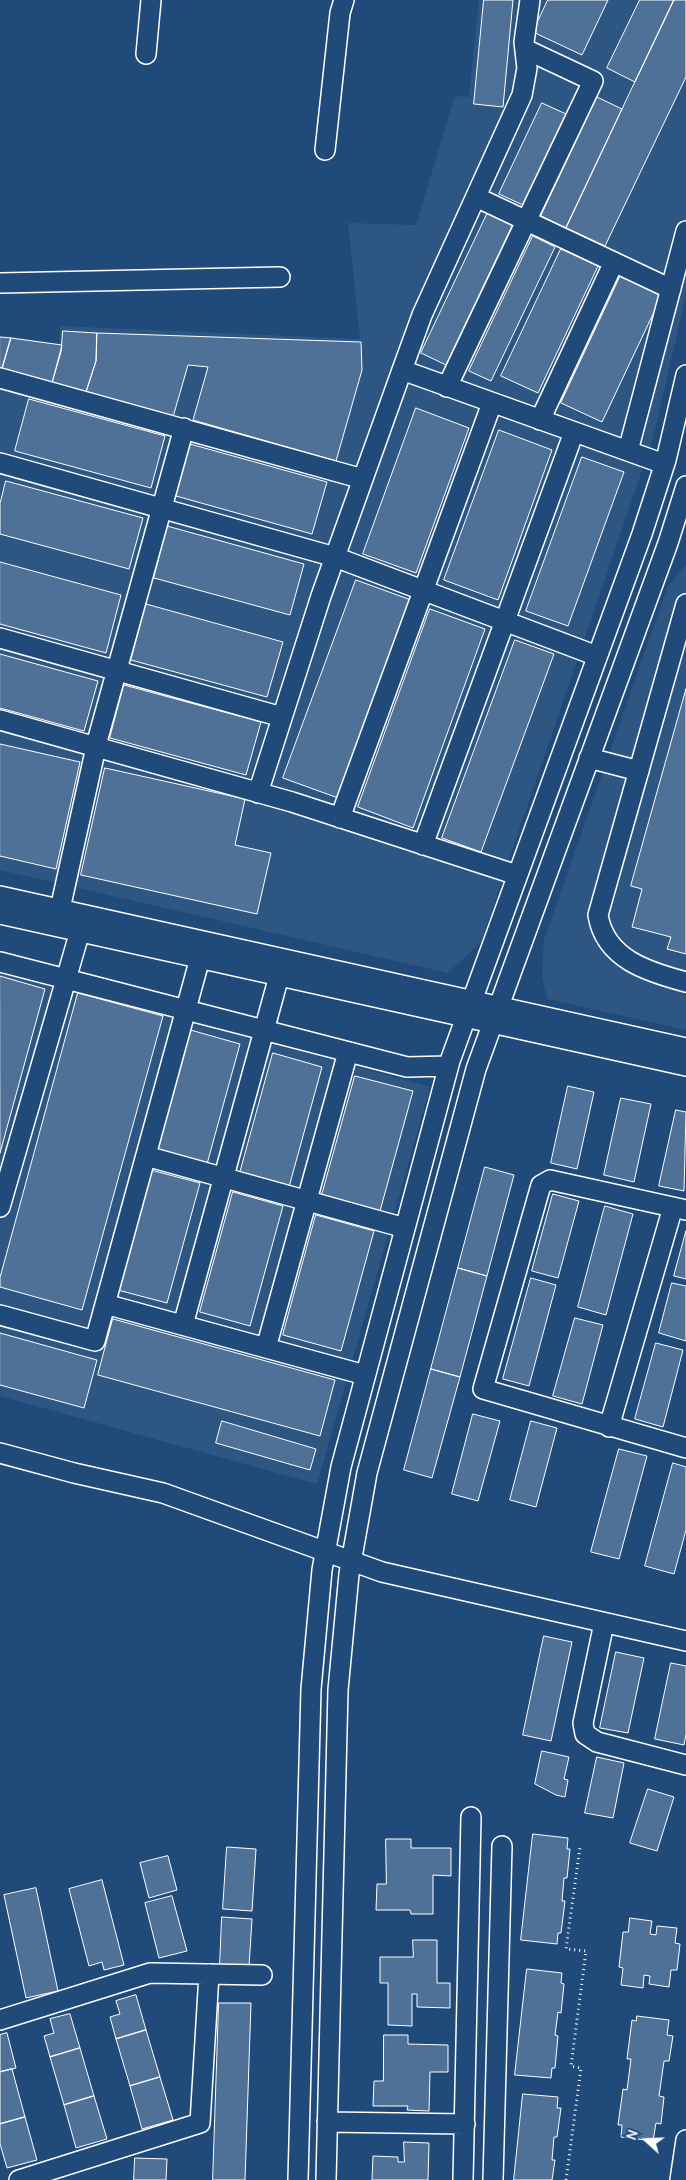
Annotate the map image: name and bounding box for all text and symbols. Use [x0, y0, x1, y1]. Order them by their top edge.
north arrow [621, 2115, 671, 2165]
text: N [622, 2127, 642, 2142]

